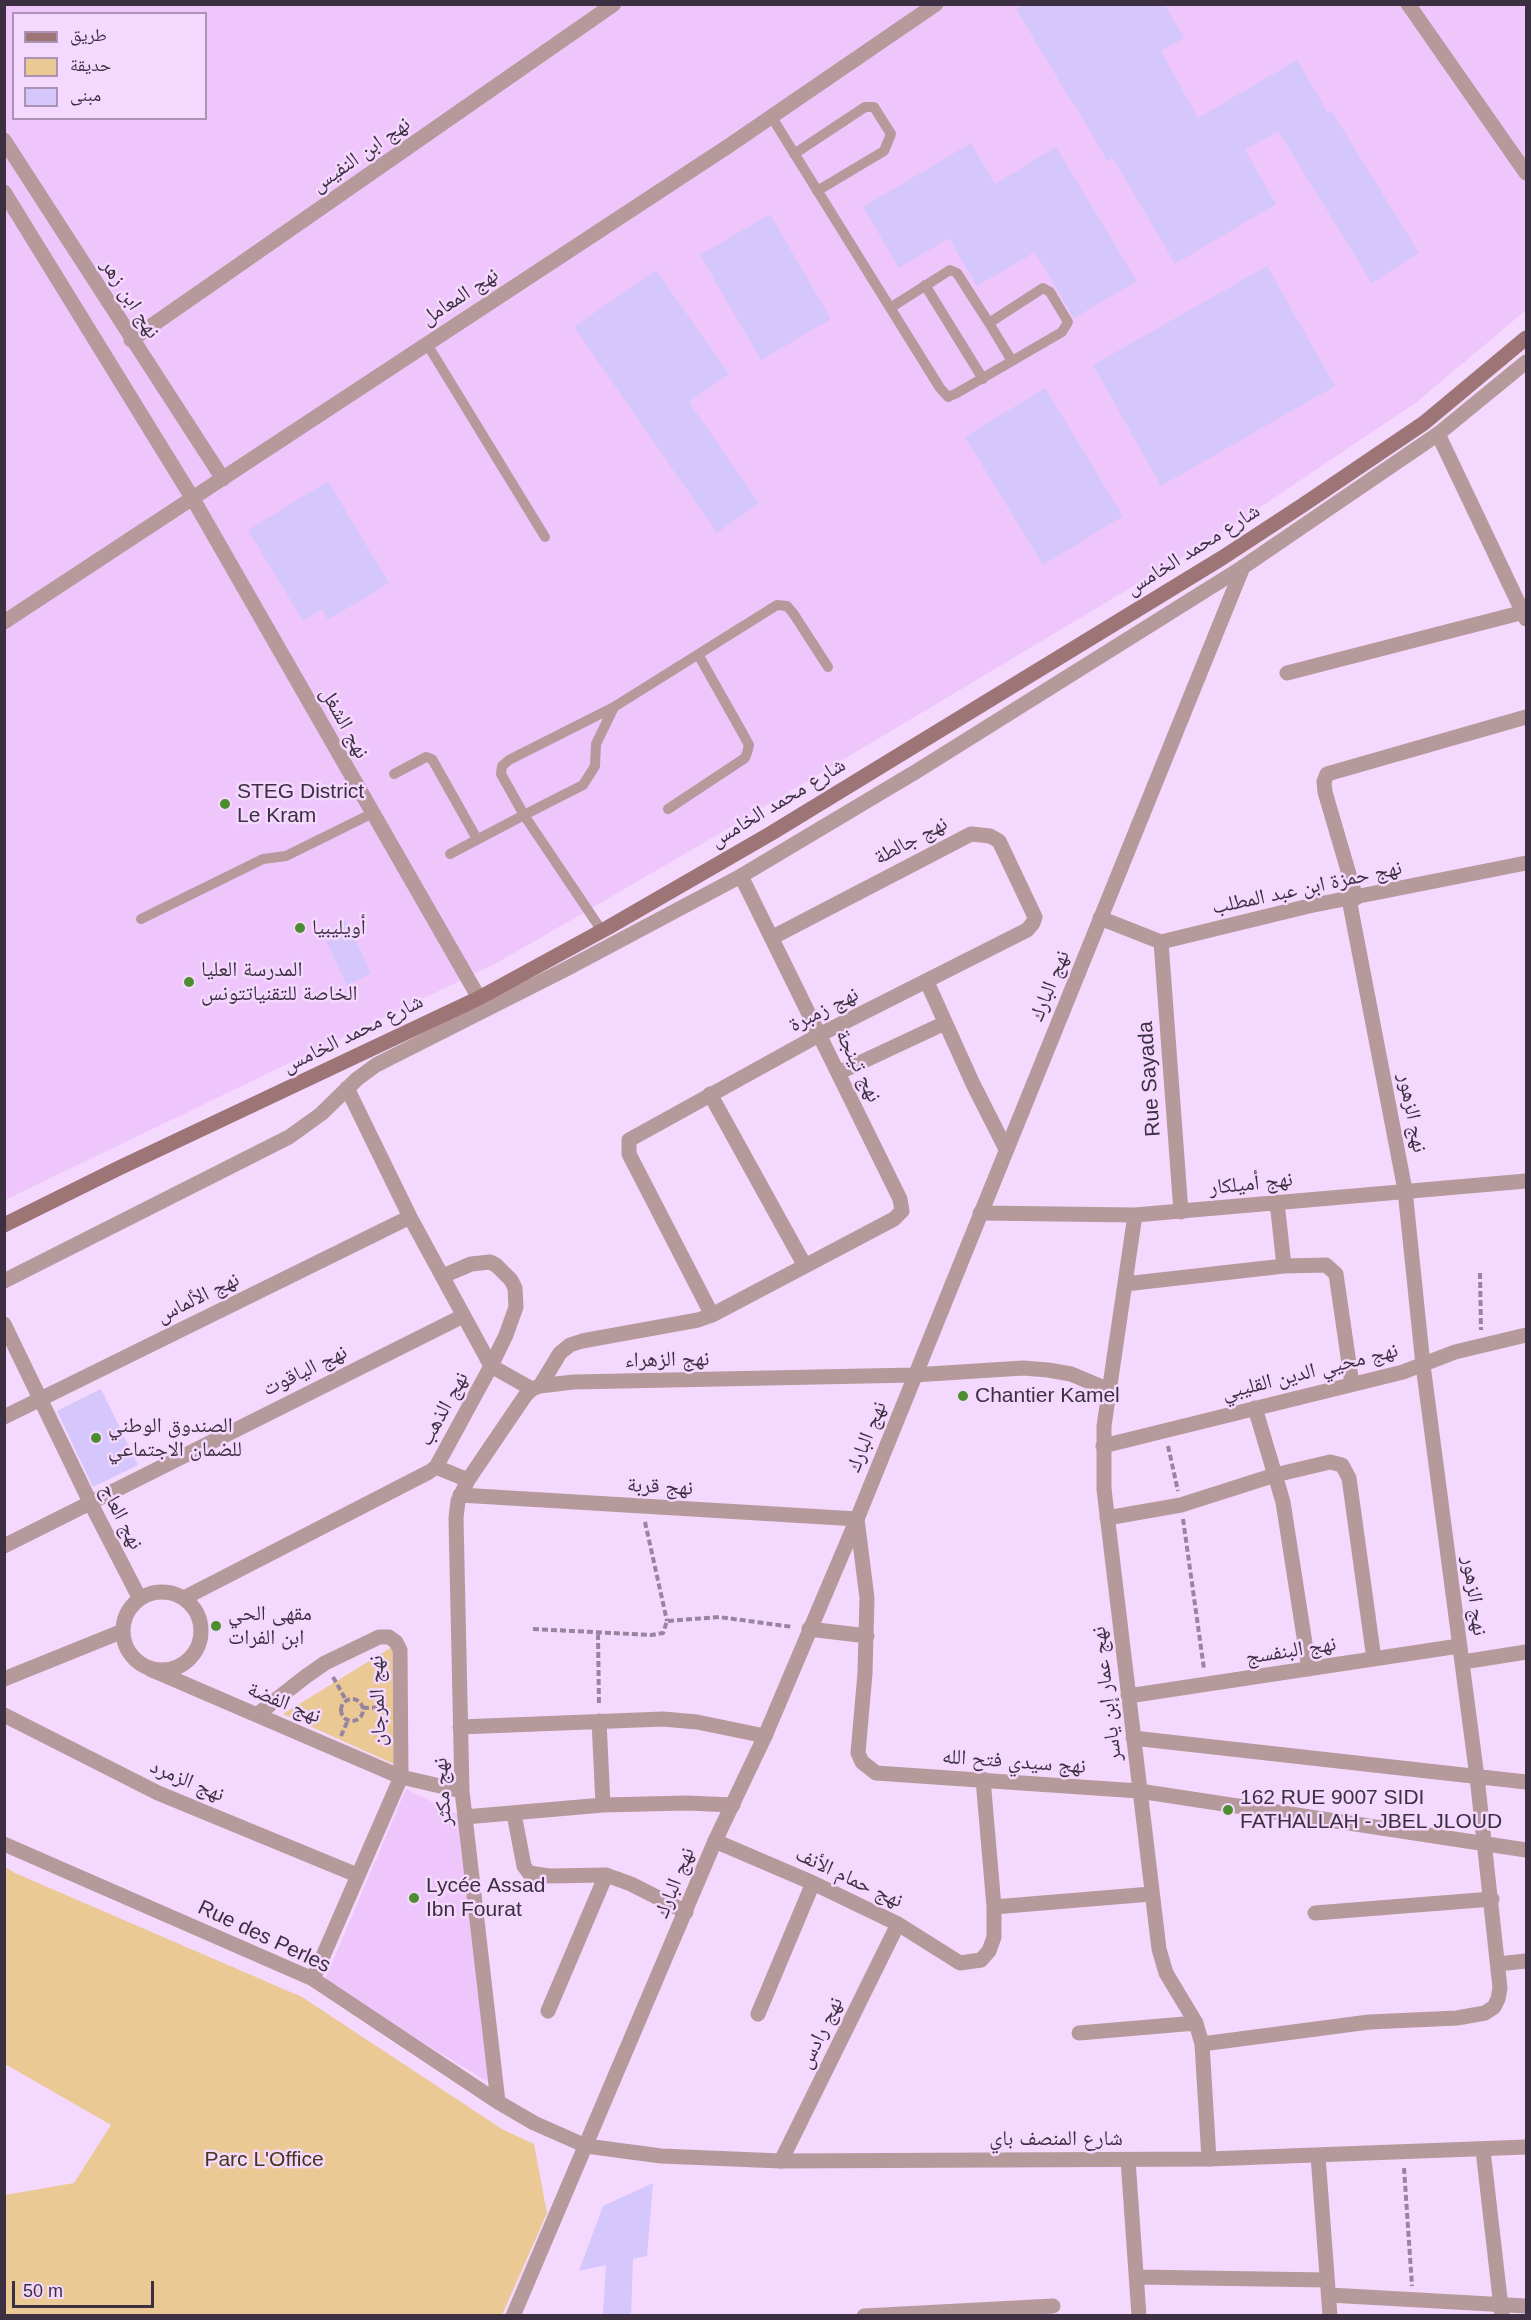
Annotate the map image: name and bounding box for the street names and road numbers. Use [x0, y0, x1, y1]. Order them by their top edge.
street label: نهج ابن النفيس [307, 112, 415, 198]
street label: نهج ابن زهر [95, 255, 165, 343]
street label: نهج المعامل [416, 263, 504, 331]
street label: شارع محمد الخامس [1121, 499, 1265, 601]
street label: نهج الشغل [314, 683, 374, 763]
street label: شارع محمد الخامس [706, 753, 850, 853]
street label: نهج جالطة [870, 811, 952, 871]
street label: نهج حمزة ابن عبد المطلب [1210, 856, 1404, 920]
street label: نهج البارك [1024, 947, 1076, 1025]
street label: نهج زمبرة [785, 982, 863, 1038]
street label: شارع محمد الخامس [279, 989, 427, 1079]
street label: Rue Sayada [1133, 1020, 1167, 1138]
street label: نهج تينجة [830, 1025, 886, 1107]
street label: نهج الزهور [1392, 1071, 1432, 1155]
street label: نهج أميلكار [1208, 1167, 1294, 1201]
street label: نهج الألماس [152, 1267, 244, 1329]
street label: نهج محيي الدين القليبي [1219, 1338, 1401, 1406]
street label: نهج الياقوت [259, 1340, 351, 1402]
street label: نهج الزهراء [624, 1347, 710, 1373]
street label: نهج الذهب [413, 1368, 475, 1450]
street label: نهج البارك [841, 1398, 893, 1476]
street label: نهج قربة [626, 1473, 694, 1501]
street label: نهج العاج [94, 1480, 148, 1554]
street label: نهج الزهور [1456, 1555, 1492, 1637]
street label: نهج عمار إبن ياسر [1086, 1625, 1128, 1763]
street label: نهج البنفسج [1244, 1631, 1338, 1671]
street label: نهج المرجان [364, 1655, 392, 1747]
street label: نهج الفضة [244, 1677, 324, 1729]
street label: نهج سيدي فتح الله [941, 1744, 1087, 1780]
street label: نهج الزمرد [146, 1754, 228, 1808]
street label: نهج مكثر [428, 1757, 458, 1827]
street label: نهج حمام الأنف [791, 1842, 907, 1914]
street label: نهج البارك [649, 1844, 701, 1922]
street label: Rue des Perles [194, 1895, 334, 1979]
street label: نهج رادس [793, 1993, 849, 2073]
street label: شارع المنصف باي [989, 2126, 1123, 2152]

